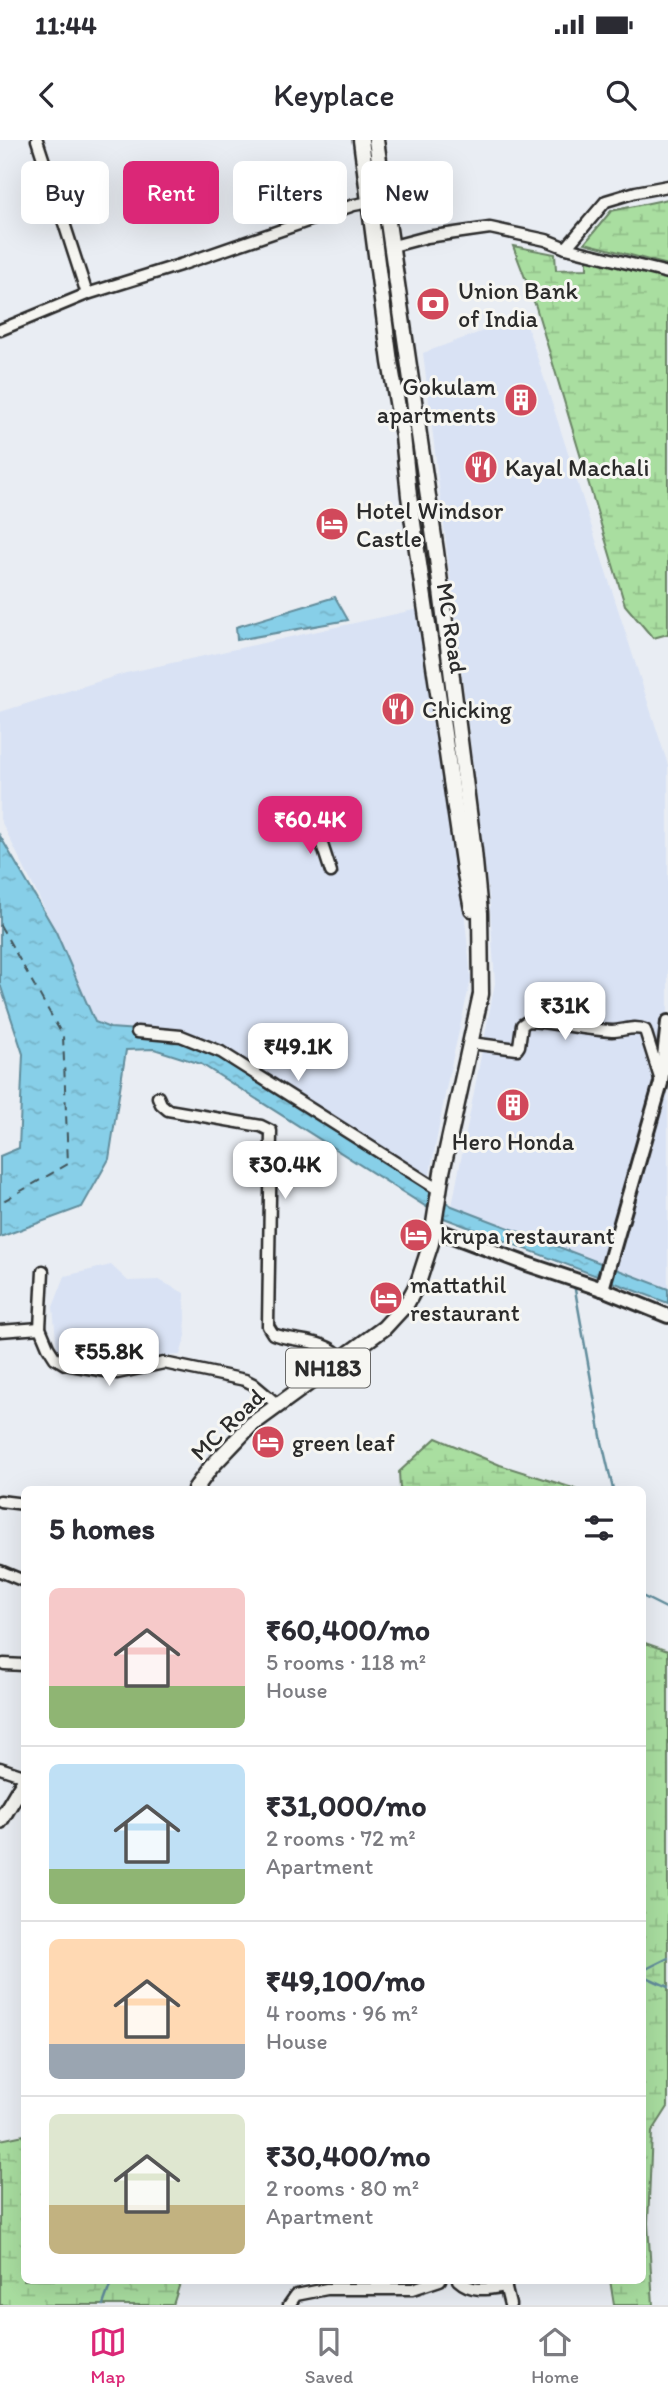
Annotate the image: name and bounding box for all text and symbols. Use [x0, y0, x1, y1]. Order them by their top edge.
text: 11:44 [35, 9, 97, 41]
icon: back [28, 76, 66, 114]
text: Keyplace [273, 76, 395, 114]
icon: search [602, 76, 640, 114]
chip: Buy [21, 161, 109, 224]
chip: Rent [123, 161, 219, 224]
chip: Filters [233, 161, 347, 224]
chip: New [361, 161, 453, 224]
place label: Union Bank of India [458, 276, 579, 333]
bank icon: Union Bank of India [414, 285, 452, 323]
place label: Gokulam apartments [377, 372, 496, 429]
building icon: Gokulam apartments [502, 381, 540, 419]
restaurant icon: Kayal Machali [462, 448, 500, 486]
place label: Kayal Machali [505, 453, 649, 482]
place label: Hotel Windsor Castle [356, 496, 504, 553]
hotel icon: Hotel Windsor Castle [313, 505, 351, 543]
street label: MC Road [430, 580, 474, 676]
restaurant icon: Chicking [379, 690, 417, 728]
place label: Chicking [422, 695, 513, 724]
pin: ₹60.4K [253, 796, 367, 856]
text: ₹60.4K [274, 805, 346, 833]
pin: ₹31K [524, 982, 606, 1042]
text: ₹31K [540, 991, 590, 1019]
pin: ₹49.1K [241, 1024, 355, 1083]
text: ₹49.1K [264, 1032, 332, 1060]
building icon: Hero Honda [494, 1086, 532, 1124]
place label: Hero Honda [452, 1127, 575, 1156]
pin: ₹30.4K [228, 1142, 342, 1201]
text: ₹30.4K [249, 1150, 321, 1178]
hotel icon: krupa restaurant [397, 1216, 435, 1254]
place label: krupa restaurant [440, 1221, 615, 1250]
place label: mattathil restaurant [410, 1270, 520, 1327]
hotel icon: mattathil restaurant [367, 1279, 405, 1317]
pin: ₹55.8K [52, 1328, 166, 1388]
text: ₹55.8K [75, 1337, 143, 1365]
road number: NH183 [286, 1348, 370, 1387]
street label: MC Road [184, 1382, 270, 1466]
hotel icon: green leaf [249, 1423, 287, 1461]
place label: green leaf [292, 1428, 395, 1457]
icon: filters [580, 1509, 618, 1547]
text: 5 homes [49, 1510, 155, 1547]
text: ₹60,400/mo [266, 1611, 430, 1648]
icon: home [105, 1616, 189, 1700]
text: 5 rooms · 118 m² [266, 1648, 426, 1676]
text: House [266, 1676, 328, 1704]
text: ₹31,000/mo [266, 1787, 427, 1824]
icon: home [105, 1792, 189, 1876]
text: 2 rooms · 72 m² [266, 1824, 416, 1852]
text: Apartment [266, 1852, 373, 1880]
text: ₹49,100/mo [266, 1962, 425, 1999]
icon: home [105, 1967, 189, 2051]
text: 4 rooms · 96 m² [266, 1999, 418, 2027]
text: House [266, 2027, 328, 2055]
text: ₹30,400/mo [266, 2137, 431, 2174]
icon: home [105, 2142, 189, 2226]
text: 2 rooms · 80 m² [266, 2174, 419, 2202]
text: Apartment [266, 2202, 373, 2230]
tab: Map [89, 2323, 127, 2388]
tab: Saved [305, 2323, 353, 2388]
tab: Home [531, 2323, 579, 2388]

